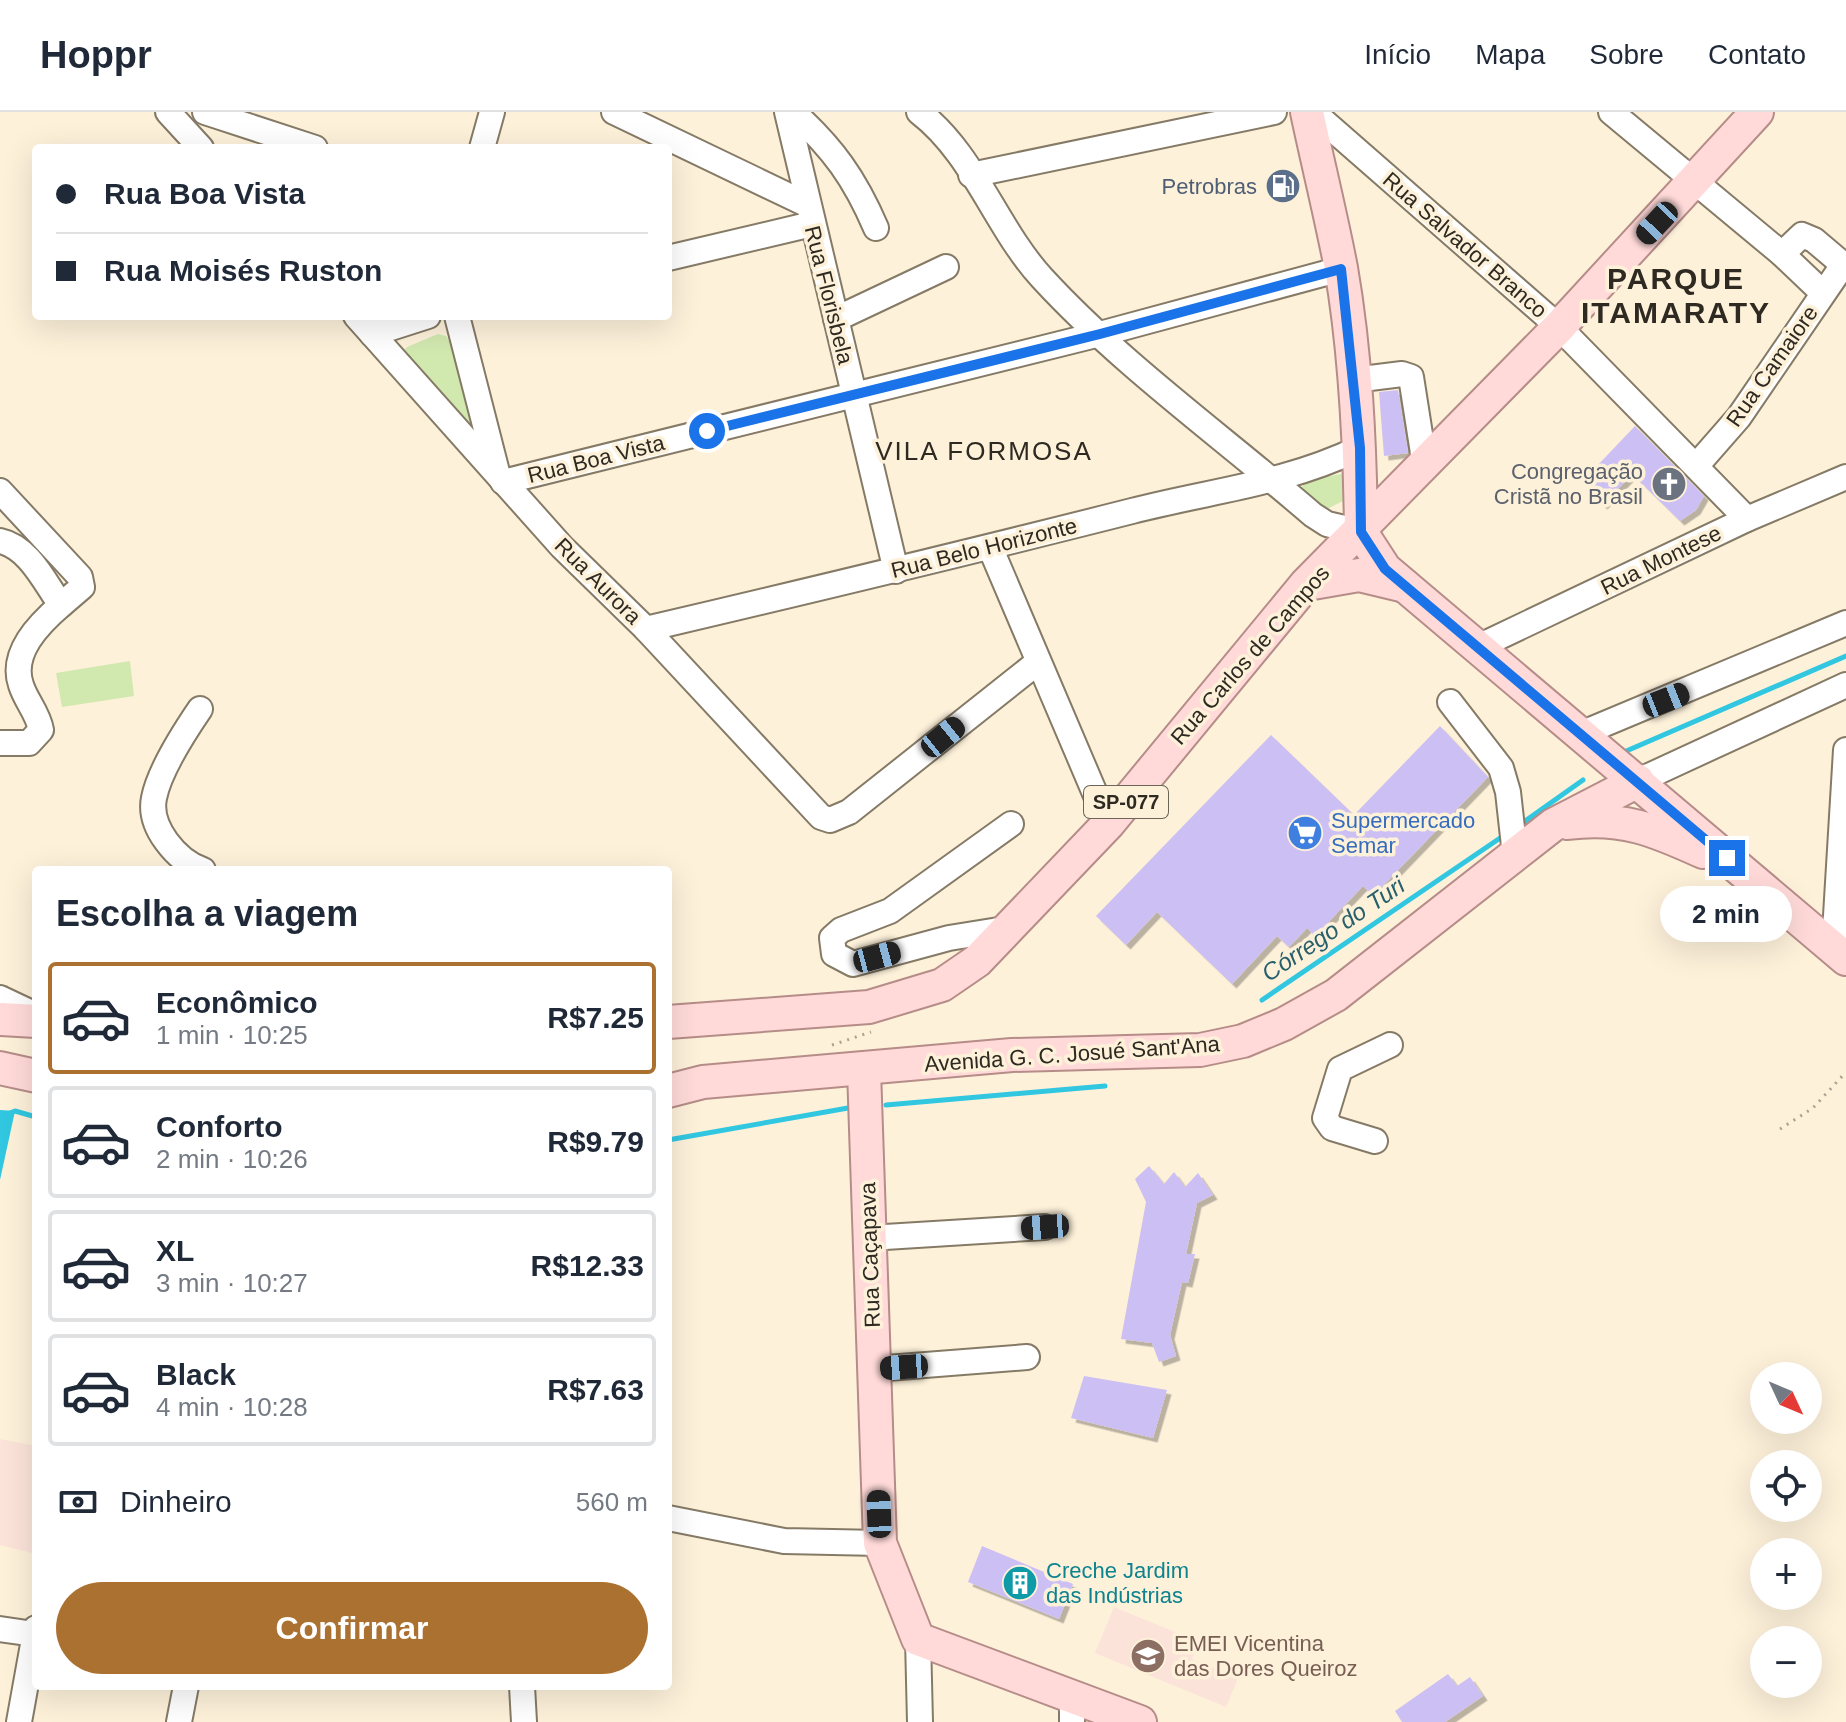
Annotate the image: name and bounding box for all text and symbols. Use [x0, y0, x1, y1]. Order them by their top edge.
text: Hoppr [40, 34, 152, 76]
text: Início [1364, 39, 1431, 70]
text: Mapa [1475, 39, 1545, 70]
text: Sobre [1589, 39, 1664, 70]
text: Contato [1708, 39, 1806, 70]
fuel station icon: Petrobras [1264, 167, 1302, 205]
street label: Rua Salvador Branco [1378, 167, 1552, 323]
place label: Petrobras [1162, 174, 1257, 199]
text: Rua Boa Vista [104, 177, 305, 210]
car [1632, 197, 1682, 249]
street label: Rua Florisbela [800, 223, 858, 368]
text: Rua Moisés Ruston [104, 254, 382, 287]
district label: PARQUE ITAMARATY [1581, 262, 1771, 329]
street label: Rua Camaiore [1721, 301, 1823, 431]
route start [689, 413, 725, 449]
street label: Rua Boa Vista [525, 430, 668, 488]
district label: VILA FORMOSA [875, 436, 1093, 466]
place label: Congregação Cristã no Brasil [1494, 459, 1643, 509]
church icon: Congregação Cristã no Brasil [1650, 465, 1688, 503]
street label: Rua Belo Horizonte [888, 513, 1080, 583]
street label: Rua Montese [1597, 520, 1725, 600]
street label: Rua Aurora [550, 533, 647, 630]
street label: Rua Carlos de Campos [1166, 561, 1334, 749]
car [1639, 680, 1693, 720]
car [917, 713, 969, 761]
road number: SP-077 [1084, 786, 1168, 818]
place label: Supermercado Semar [1331, 808, 1475, 858]
supermarket icon: Supermercado Semar [1286, 814, 1324, 852]
route end [1709, 840, 1745, 876]
water label: Córrego do Turi [1257, 871, 1410, 987]
callout: 2 min [1661, 886, 1793, 942]
text: Escolha a viagem [56, 893, 358, 934]
text: 2 min [1692, 899, 1760, 929]
car [851, 939, 903, 975]
icon: car [60, 982, 132, 1054]
text: Econômico [156, 986, 318, 1019]
text: R$7.25 [547, 1001, 644, 1034]
text: 1 min · 10:25 [156, 1020, 308, 1050]
street label: Avenida G. C. Josué Sant'Ana [923, 1031, 1221, 1077]
icon: car [60, 1106, 132, 1178]
text: Conforto [156, 1110, 283, 1143]
text: R$9.79 [547, 1125, 644, 1158]
text: 2 min · 10:26 [156, 1144, 308, 1174]
street label: Rua Caçapava [855, 1181, 885, 1328]
car [1020, 1213, 1070, 1241]
icon: car [60, 1230, 132, 1302]
text: XL [156, 1234, 194, 1267]
text: R$12.33 [531, 1249, 644, 1282]
text: 3 min · 10:27 [156, 1268, 308, 1298]
car [879, 1353, 929, 1381]
icon: car [60, 1354, 132, 1426]
text: Black [156, 1358, 236, 1391]
north arrow [1750, 1362, 1822, 1434]
map controls [1750, 1362, 1822, 1698]
text: R$7.63 [547, 1373, 644, 1406]
text: 4 min · 10:28 [156, 1392, 308, 1422]
button: locate [1750, 1450, 1822, 1522]
icon: cash [56, 1480, 100, 1524]
text: Dinheiro [120, 1485, 232, 1518]
text: 560 m [576, 1487, 648, 1517]
car [866, 1490, 892, 1538]
button: + [1750, 1538, 1822, 1610]
place label: Creche Jardim das Indústrias [1046, 1558, 1189, 1608]
building icon: Creche Jardim das Indústrias [1001, 1564, 1039, 1602]
button: Confirmar [56, 1582, 648, 1674]
button: − [1750, 1626, 1822, 1698]
place label: EMEI Vicentina das Dores Queiroz [1174, 1631, 1357, 1681]
school or university icon: EMEI Vicentina das Dores Queiroz [1129, 1637, 1167, 1675]

